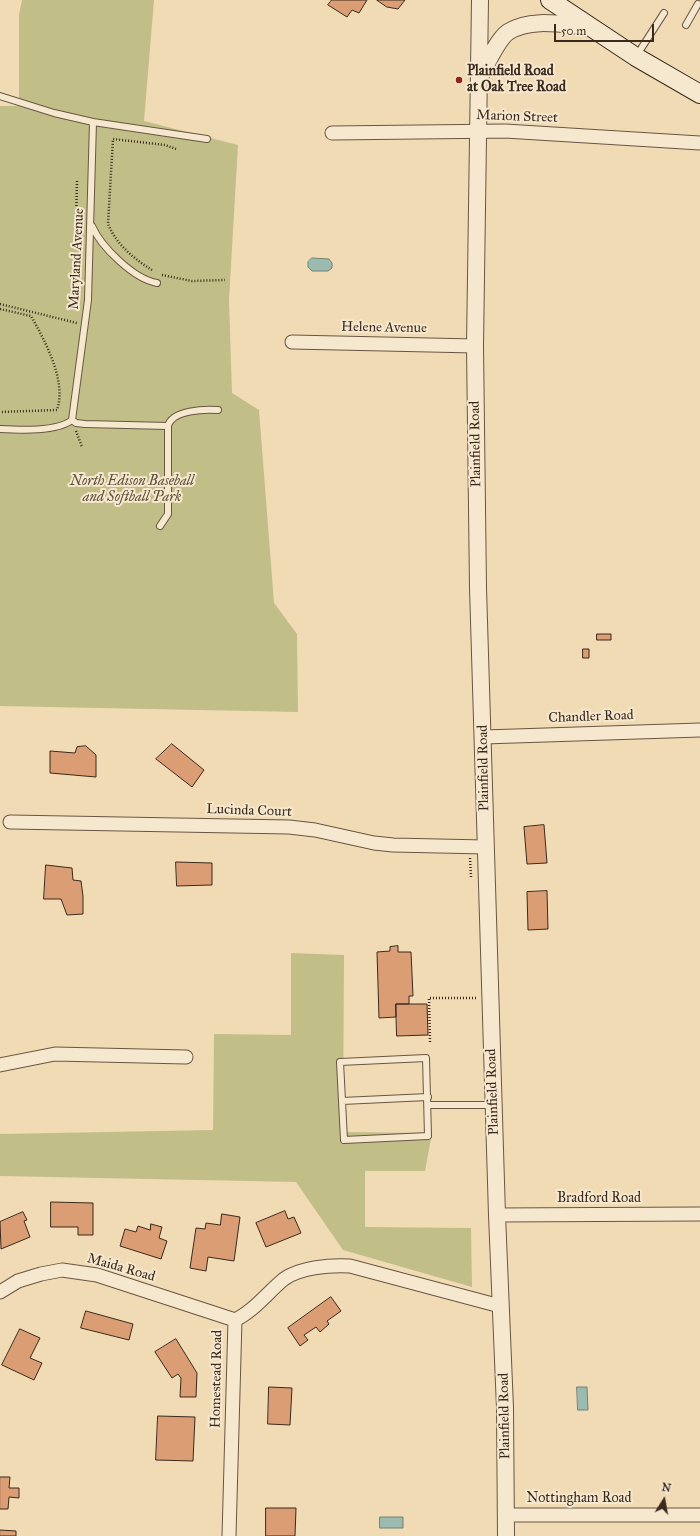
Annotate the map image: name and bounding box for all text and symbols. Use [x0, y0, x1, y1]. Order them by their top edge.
scale bar [556, 16, 656, 42]
text: 50 m [561, 24, 586, 38]
place label: Plainfield Road at Oak Tree Road [467, 64, 566, 96]
marker: Plainfield Road at Oak Tree Road [454, 75, 464, 85]
street label: Marion Street [476, 107, 558, 127]
street label: Maryland Avenue [66, 208, 88, 310]
street label: Helene Avenue [341, 319, 427, 337]
street label: Plainfield Road [467, 401, 485, 487]
park label: North Edison Baseball and Softball Park [70, 474, 194, 506]
street label: Chandler Road [548, 707, 634, 727]
street label: Plainfield Road [475, 725, 493, 811]
street label: Lucinda Court [206, 801, 292, 821]
street label: Plainfield Road [483, 1048, 503, 1136]
street label: Bradford Road [557, 1191, 641, 1207]
street label: Maida Road [85, 1250, 157, 1286]
street label: Homestead Road [208, 1330, 226, 1428]
street label: Plainfield Road [496, 1373, 514, 1459]
north arrow [644, 1480, 684, 1520]
text: N [661, 1480, 672, 1495]
street label: Nottingham Road [527, 1491, 631, 1507]

